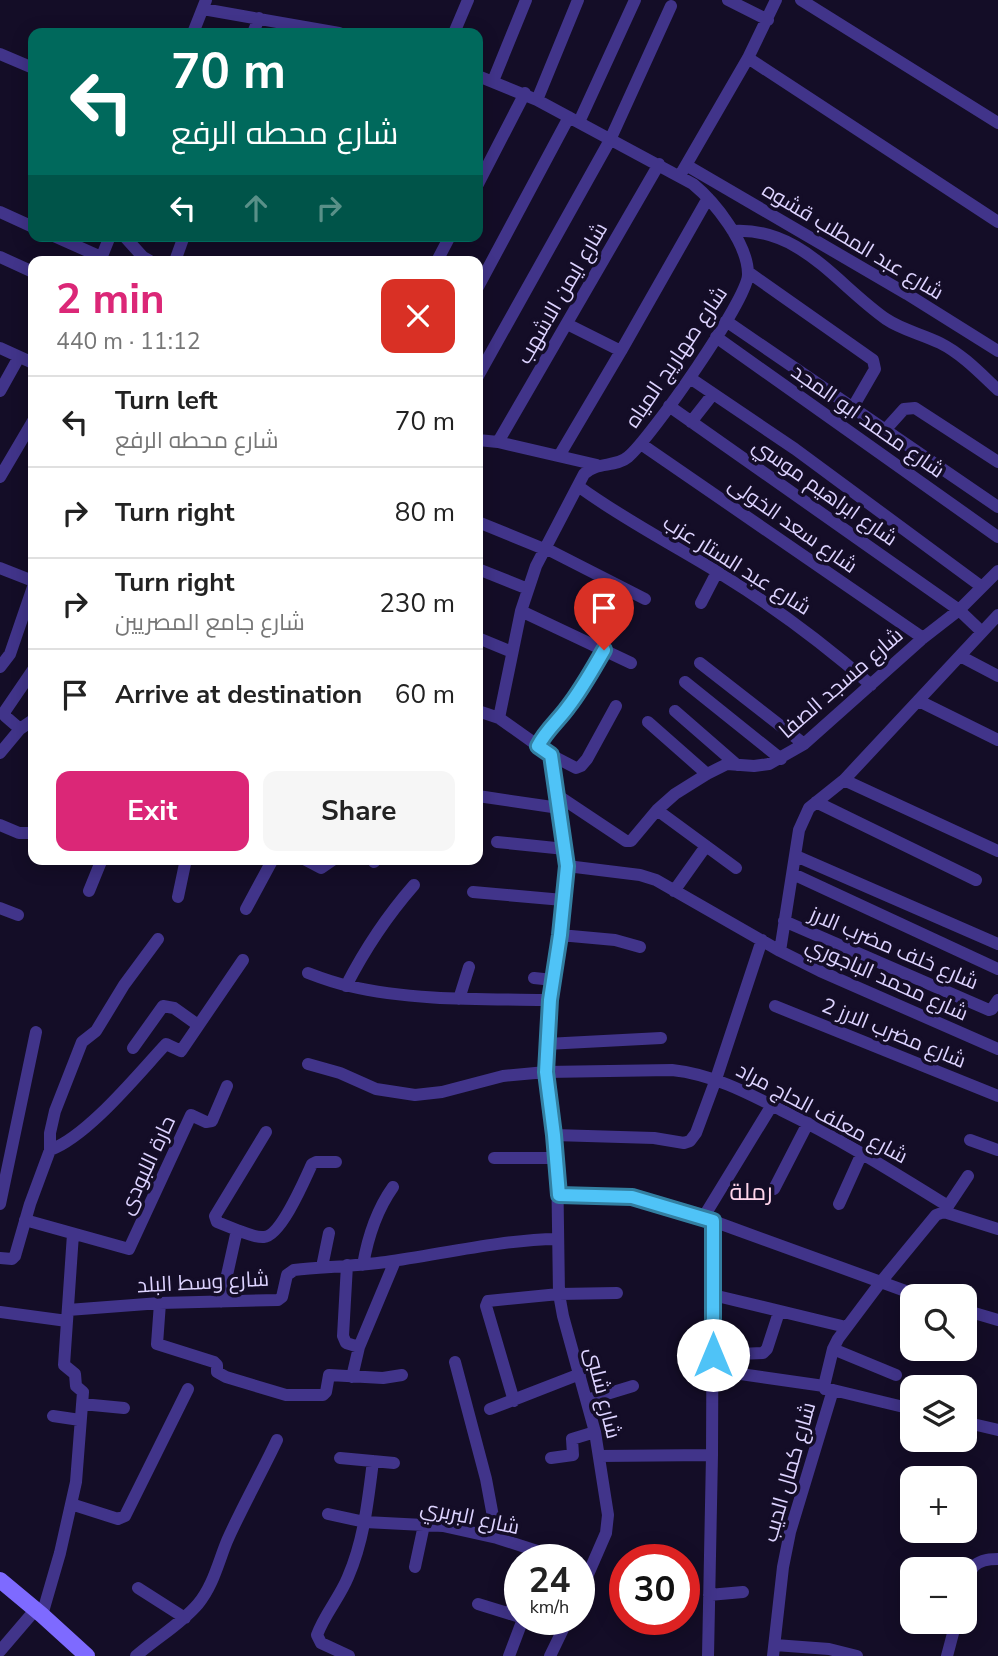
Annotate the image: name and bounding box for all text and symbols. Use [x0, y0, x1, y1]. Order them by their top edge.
text: 70 m [171, 38, 286, 105]
icon: left [56, 56, 147, 147]
text: شارع محطه الرفع [171, 112, 398, 155]
street label: شارع عبد المطلب قشوه [757, 176, 949, 306]
icon: left [164, 189, 202, 227]
icon: ahead [237, 189, 275, 227]
icon: right [310, 189, 348, 227]
street label: شارع ايمن الاشهب [510, 217, 614, 369]
text: 2 min [56, 271, 165, 328]
button: close [381, 279, 455, 353]
street label: شارع صهاريج المياه [618, 281, 734, 433]
text: 440 m · 11:12 [56, 326, 201, 357]
street label: شارع محمد ابو المجد [786, 358, 950, 484]
text: Turn left [115, 383, 218, 418]
icon: left [56, 403, 94, 441]
text: 70 m [395, 404, 455, 439]
text: شارع محطه الرفع [115, 425, 278, 456]
street label: شارع ابراهيم موسي [746, 432, 903, 553]
street label: شارع سعد الخولى [723, 470, 863, 580]
icon: right [56, 494, 94, 532]
text: Turn right [115, 495, 234, 530]
text: 80 m [395, 495, 455, 530]
street label: شارع عبد الستار عزب [658, 508, 816, 622]
text: Turn right [115, 565, 234, 600]
pin [574, 578, 634, 650]
icon: right [56, 585, 94, 623]
text: 230 m [379, 586, 455, 621]
icon: arrive [585, 589, 623, 627]
text: شارع جامع المصريين [115, 607, 305, 638]
street label: شارع مسجد الصفا [773, 621, 909, 745]
icon: arrive [56, 676, 94, 714]
text: Arrive at destination [115, 677, 362, 712]
text: 60 m [395, 677, 455, 712]
button: Exit [56, 771, 249, 851]
button: Share [263, 771, 455, 851]
street label: شارع خلف مضرب الارز [804, 899, 983, 996]
street label: شارع محمد الباجوري [801, 931, 973, 1029]
street label: شارع مضرب الارز 2 [818, 991, 970, 1075]
street label: شارع معلف الحاج مراد [731, 1056, 913, 1170]
street label: حارة اللبودى [112, 1111, 182, 1219]
district label: رملة [730, 1176, 772, 1208]
street label: شارع وسط البلد [136, 1265, 270, 1299]
map controls [900, 1284, 977, 1634]
button: search [900, 1284, 977, 1361]
position arrow [676, 1318, 750, 1392]
street label: شارع شلبى [578, 1344, 628, 1442]
button: layers [900, 1375, 977, 1452]
street label: شارع كمال الديب [756, 1399, 822, 1545]
button: + [900, 1466, 977, 1543]
street label: شارع البربري [417, 1493, 522, 1543]
speed limit sign: 30 [609, 1544, 700, 1635]
text: 24 [528, 1557, 571, 1604]
button: − [900, 1557, 977, 1634]
text: km/h [530, 1595, 569, 1619]

